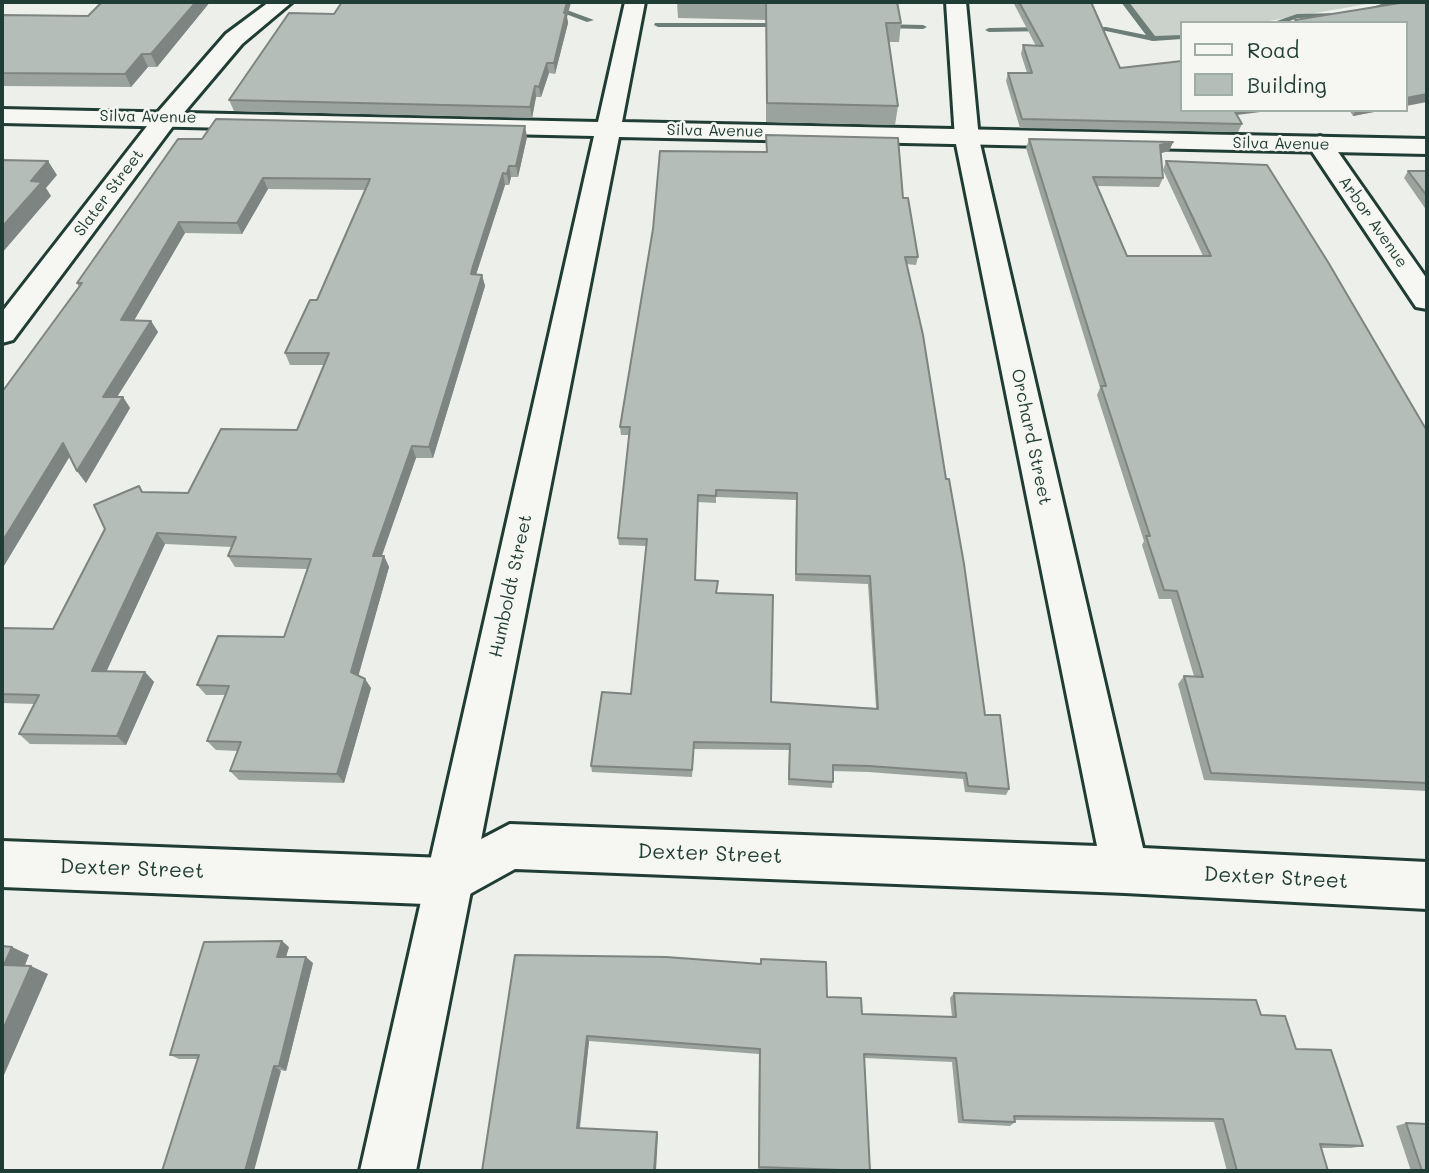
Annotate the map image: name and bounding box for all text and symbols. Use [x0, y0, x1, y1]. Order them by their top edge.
legend [1180, 21, 1408, 112]
text: Road [1247, 36, 1299, 63]
text: Building [1247, 71, 1327, 98]
street label: Silva Avenue [99, 107, 197, 127]
street label: Silva Avenue [666, 121, 764, 141]
street label: Silva Avenue [1232, 134, 1330, 154]
street label: Slater Street [70, 146, 148, 240]
street label: Arbor Avenue [1334, 173, 1412, 271]
street label: Orchard Street [1006, 367, 1056, 507]
street label: Humboldt Street [485, 512, 537, 660]
street label: Dexter Street [637, 839, 783, 869]
street label: Dexter Street [59, 854, 205, 884]
street label: Dexter Street [1203, 862, 1349, 894]

